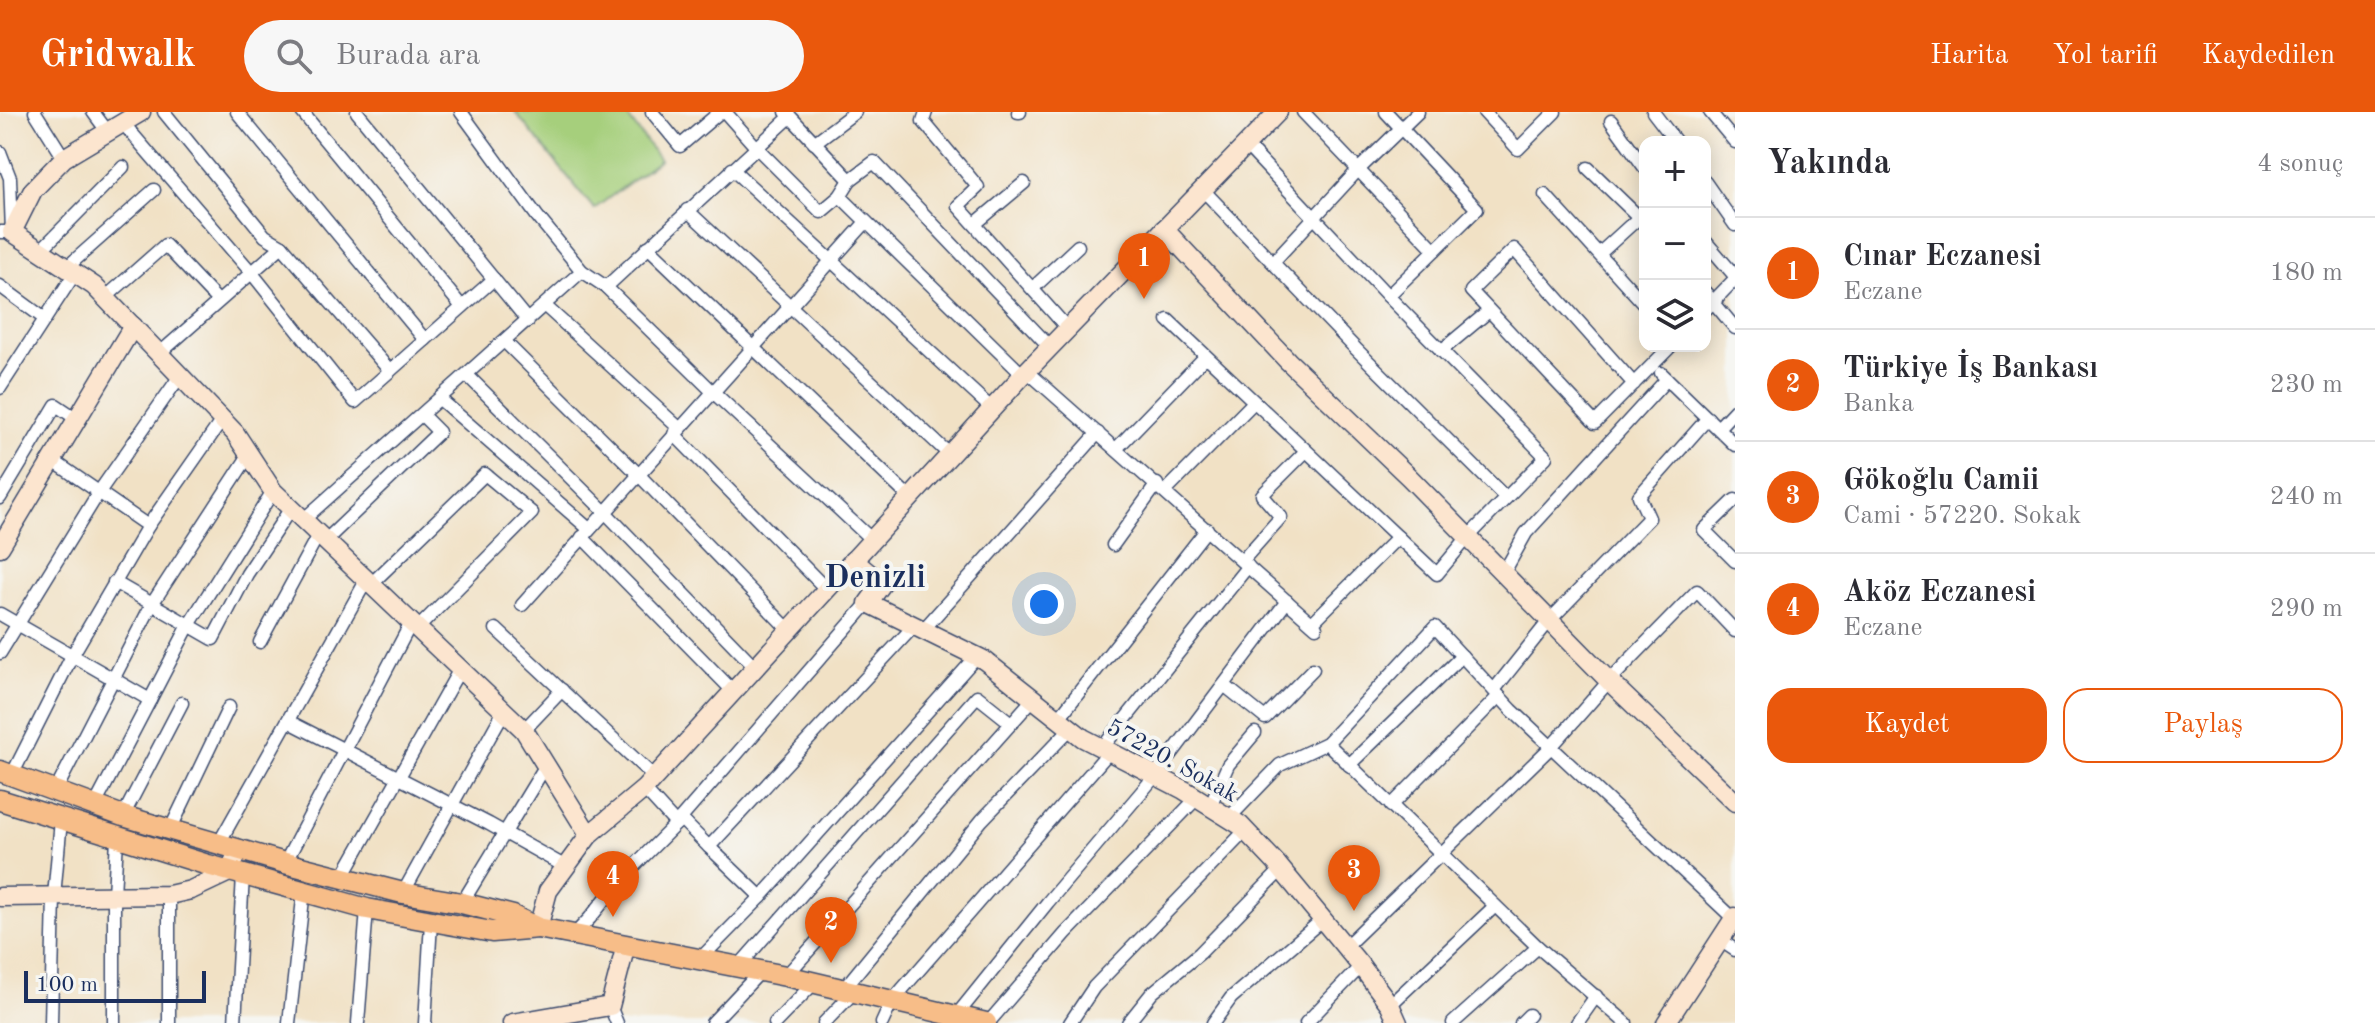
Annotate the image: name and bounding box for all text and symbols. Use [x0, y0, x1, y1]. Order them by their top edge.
search box [244, 20, 804, 92]
icon: search [272, 34, 316, 78]
text: Gridwalk [40, 37, 196, 75]
text: Burada ara [336, 41, 480, 71]
text: Harita [1930, 42, 2009, 70]
text: Yol tarifi [2053, 42, 2158, 70]
text: Kaydedilen [2202, 42, 2335, 70]
map controls [1639, 136, 1711, 352]
button: + [1639, 136, 1711, 208]
text: Yakında [1767, 147, 1891, 181]
text: 4 sonuç [2257, 151, 2343, 177]
button: − [1639, 208, 1711, 280]
pin: 1 [1118, 233, 1170, 299]
text: Cınar Eczanesi [1843, 242, 2041, 272]
text: 1 [1785, 260, 1801, 286]
text: 180 m [2270, 260, 2343, 286]
text: Eczane [1843, 279, 1923, 305]
button: layers [1639, 280, 1711, 352]
text: Türkiye İş Bankası [1843, 354, 2098, 384]
text: 2 [1785, 372, 1801, 398]
text: 230 m [2270, 372, 2343, 398]
text: Banka [1843, 391, 1914, 417]
text: Gökoğlu Camii [1843, 466, 2039, 496]
text: 3 [1785, 484, 1801, 510]
text: 240 m [2270, 484, 2343, 510]
text: Cami · 57220. Sokak [1843, 503, 2082, 529]
district label: Denizli [824, 563, 926, 595]
text: Aköz Eczanesi [1843, 578, 2036, 608]
your location [1024, 584, 1064, 624]
text: 4 [1785, 596, 1801, 622]
text: 290 m [2270, 596, 2343, 622]
text: Eczane [1843, 615, 1923, 641]
button: Kaydet [1767, 688, 2047, 763]
button: Paylaş [2063, 688, 2343, 763]
street label: 57220. Sokak [1102, 716, 1242, 808]
pin: 3 [1328, 845, 1380, 911]
pin: 4 [587, 851, 639, 917]
pin: 2 [805, 897, 857, 963]
scale bar [24, 967, 206, 1003]
text: 100 m [36, 974, 98, 996]

